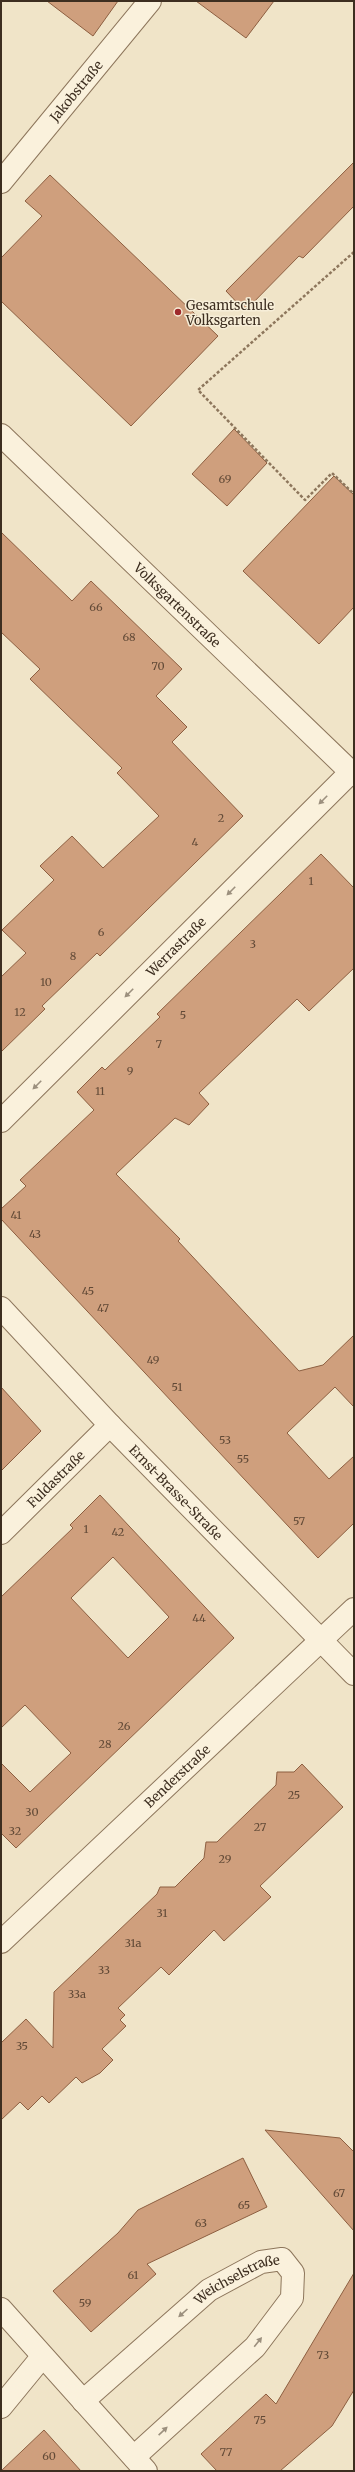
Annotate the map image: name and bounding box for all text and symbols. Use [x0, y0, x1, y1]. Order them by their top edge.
street label: Jakobstraße [46, 57, 107, 126]
place label: Gesamtschule Volksgarten [185, 297, 274, 329]
marker: Gesamtschule Volksgarten [173, 307, 183, 317]
house number: 69 [218, 472, 232, 486]
street label: Volksgartenstraße [129, 559, 224, 651]
house number: 66 [89, 600, 103, 614]
house number: 68 [122, 630, 136, 644]
house number: 70 [151, 659, 165, 673]
one-way arrow [318, 795, 328, 805]
house number: 2 [218, 811, 224, 825]
house number: 4 [192, 835, 199, 849]
house number: 1 [309, 874, 314, 888]
one-way arrow [226, 886, 236, 896]
street label: Werrastraße [142, 913, 210, 981]
house number: 6 [98, 925, 105, 939]
house number: 3 [250, 937, 256, 951]
house number: 8 [70, 949, 77, 963]
house number: 10 [40, 975, 52, 989]
one-way arrow [124, 988, 134, 998]
house number: 12 [14, 1005, 26, 1019]
house number: 5 [180, 1008, 186, 1022]
house number: 7 [156, 1037, 162, 1051]
house number: 9 [127, 1064, 134, 1078]
one-way arrow [32, 1080, 42, 1090]
house number: 11 [95, 1084, 105, 1098]
house number: 41 [11, 1208, 21, 1222]
house number: 43 [29, 1227, 41, 1241]
house number: 45 [82, 1284, 94, 1298]
house number: 47 [97, 1301, 109, 1315]
house number: 49 [147, 1353, 160, 1367]
house number: 51 [172, 1380, 182, 1394]
house number: 53 [219, 1433, 231, 1447]
street label: Ernst-Brasse-Straße [125, 1441, 226, 1544]
street label: Fuldastraße [24, 1447, 89, 1511]
house number: 55 [237, 1452, 249, 1466]
house number: 57 [293, 1514, 305, 1528]
house number: 1 [84, 1522, 89, 1536]
house number: 42 [112, 1525, 124, 1539]
house number: 44 [192, 1611, 206, 1625]
house number: 26 [118, 1719, 131, 1733]
house number: 28 [99, 1737, 112, 1751]
street label: Benderstraße [141, 1741, 214, 1812]
house number: 25 [288, 1788, 300, 1802]
house number: 30 [25, 1805, 39, 1819]
house number: 27 [254, 1820, 266, 1834]
house number: 32 [9, 1824, 21, 1838]
house number: 29 [219, 1852, 232, 1866]
house number: 31 [157, 1906, 167, 1920]
house number: 31a [125, 1936, 141, 1950]
house number: 33 [98, 1963, 110, 1977]
house number: 33a [68, 1987, 86, 2001]
house number: 35 [16, 2039, 28, 2053]
house number: 67 [333, 2186, 345, 2200]
house number: 65 [238, 2198, 250, 2212]
house number: 63 [195, 2216, 207, 2230]
street label: Weichselstraße [190, 2251, 281, 2309]
house number: 61 [128, 2268, 138, 2282]
house number: 59 [79, 2296, 92, 2310]
one-way arrow [178, 2309, 189, 2318]
one-way arrow [254, 2337, 262, 2348]
house number: 73 [317, 2348, 329, 2362]
house number: 75 [254, 2413, 266, 2427]
one-way arrow [158, 2426, 168, 2436]
house number: 77 [220, 2445, 232, 2459]
house number: 60 [42, 2449, 56, 2463]

